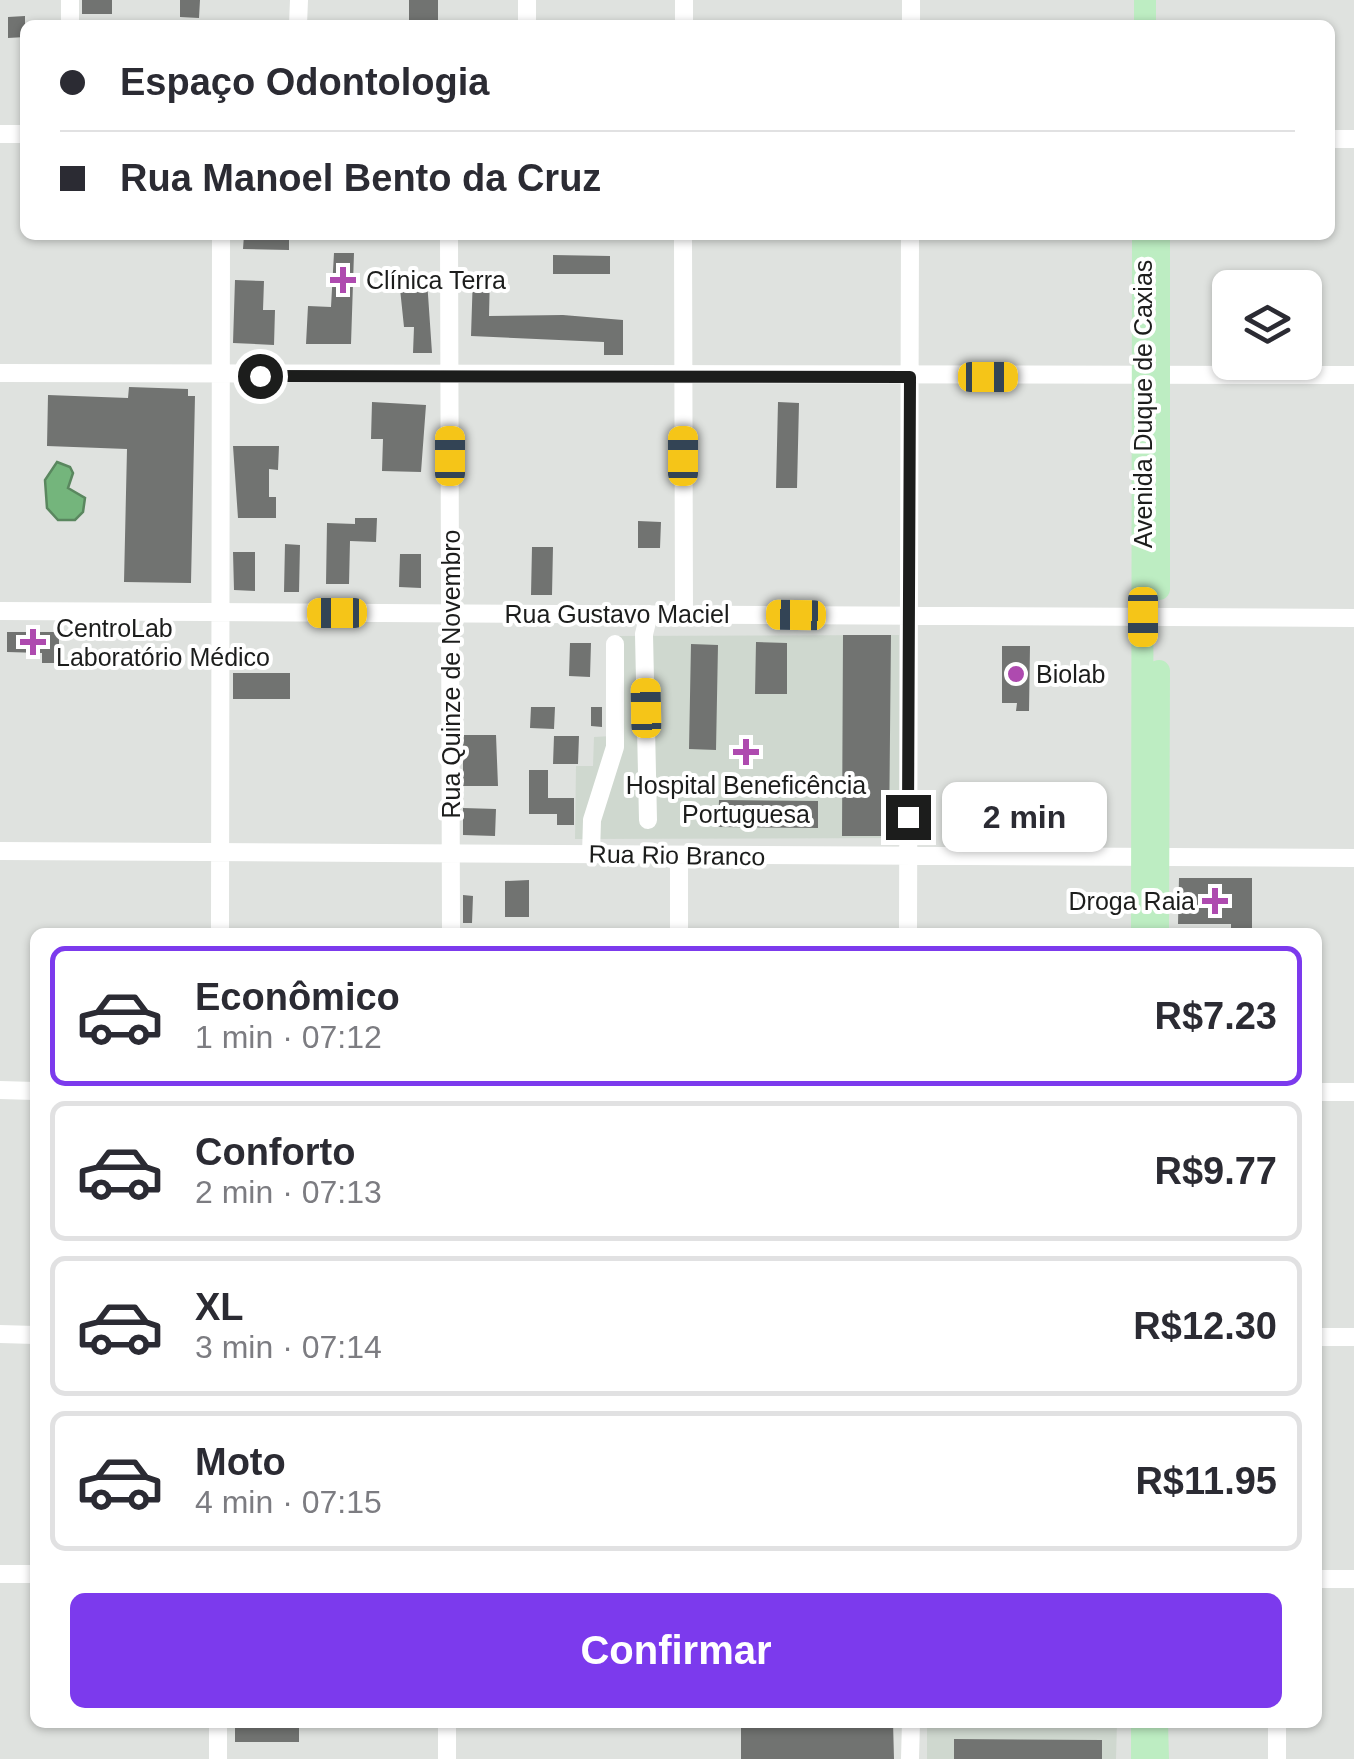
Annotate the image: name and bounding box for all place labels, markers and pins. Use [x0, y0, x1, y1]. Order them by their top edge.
place label: Clínica Terra [366, 266, 506, 294]
marker: Clínica Terra [330, 267, 356, 293]
place label: CentroLab Laboratório Médico [56, 614, 270, 671]
marker: CentroLab Laboratório Médico [20, 629, 46, 655]
place label: Biolab [1036, 660, 1106, 688]
marker: Biolab [1005, 663, 1027, 685]
marker: Hospital Beneficência Portuguesa [733, 739, 759, 765]
place label: Hospital Beneficência Portuguesa [626, 771, 866, 828]
place label: Droga Raia [1069, 887, 1195, 915]
marker: Droga Raia [1204, 890, 1226, 912]

